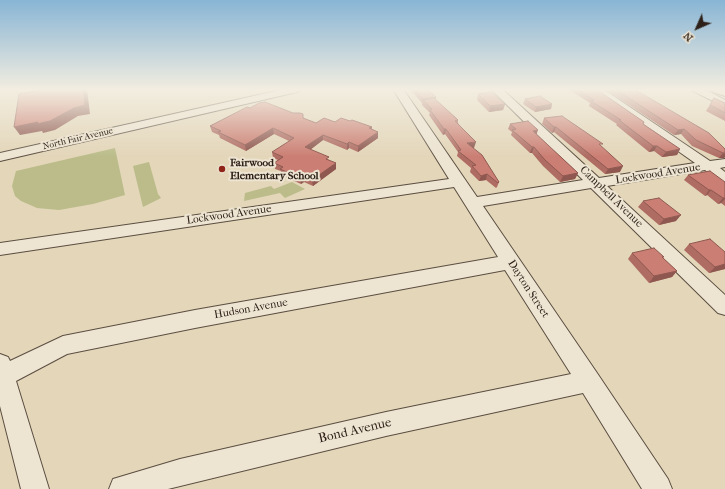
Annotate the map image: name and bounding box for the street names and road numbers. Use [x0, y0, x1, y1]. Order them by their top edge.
street label: North Fair Avenue [42, 126, 114, 152]
street label: Lockwood Avenue [615, 161, 701, 187]
street label: Campbell Avenue [577, 164, 645, 230]
street label: Lockwood Avenue [186, 202, 272, 228]
street label: Dayton Street [504, 258, 552, 320]
street label: Hudson Avenue [213, 296, 289, 322]
street label: Bond Avenue [317, 415, 393, 447]

